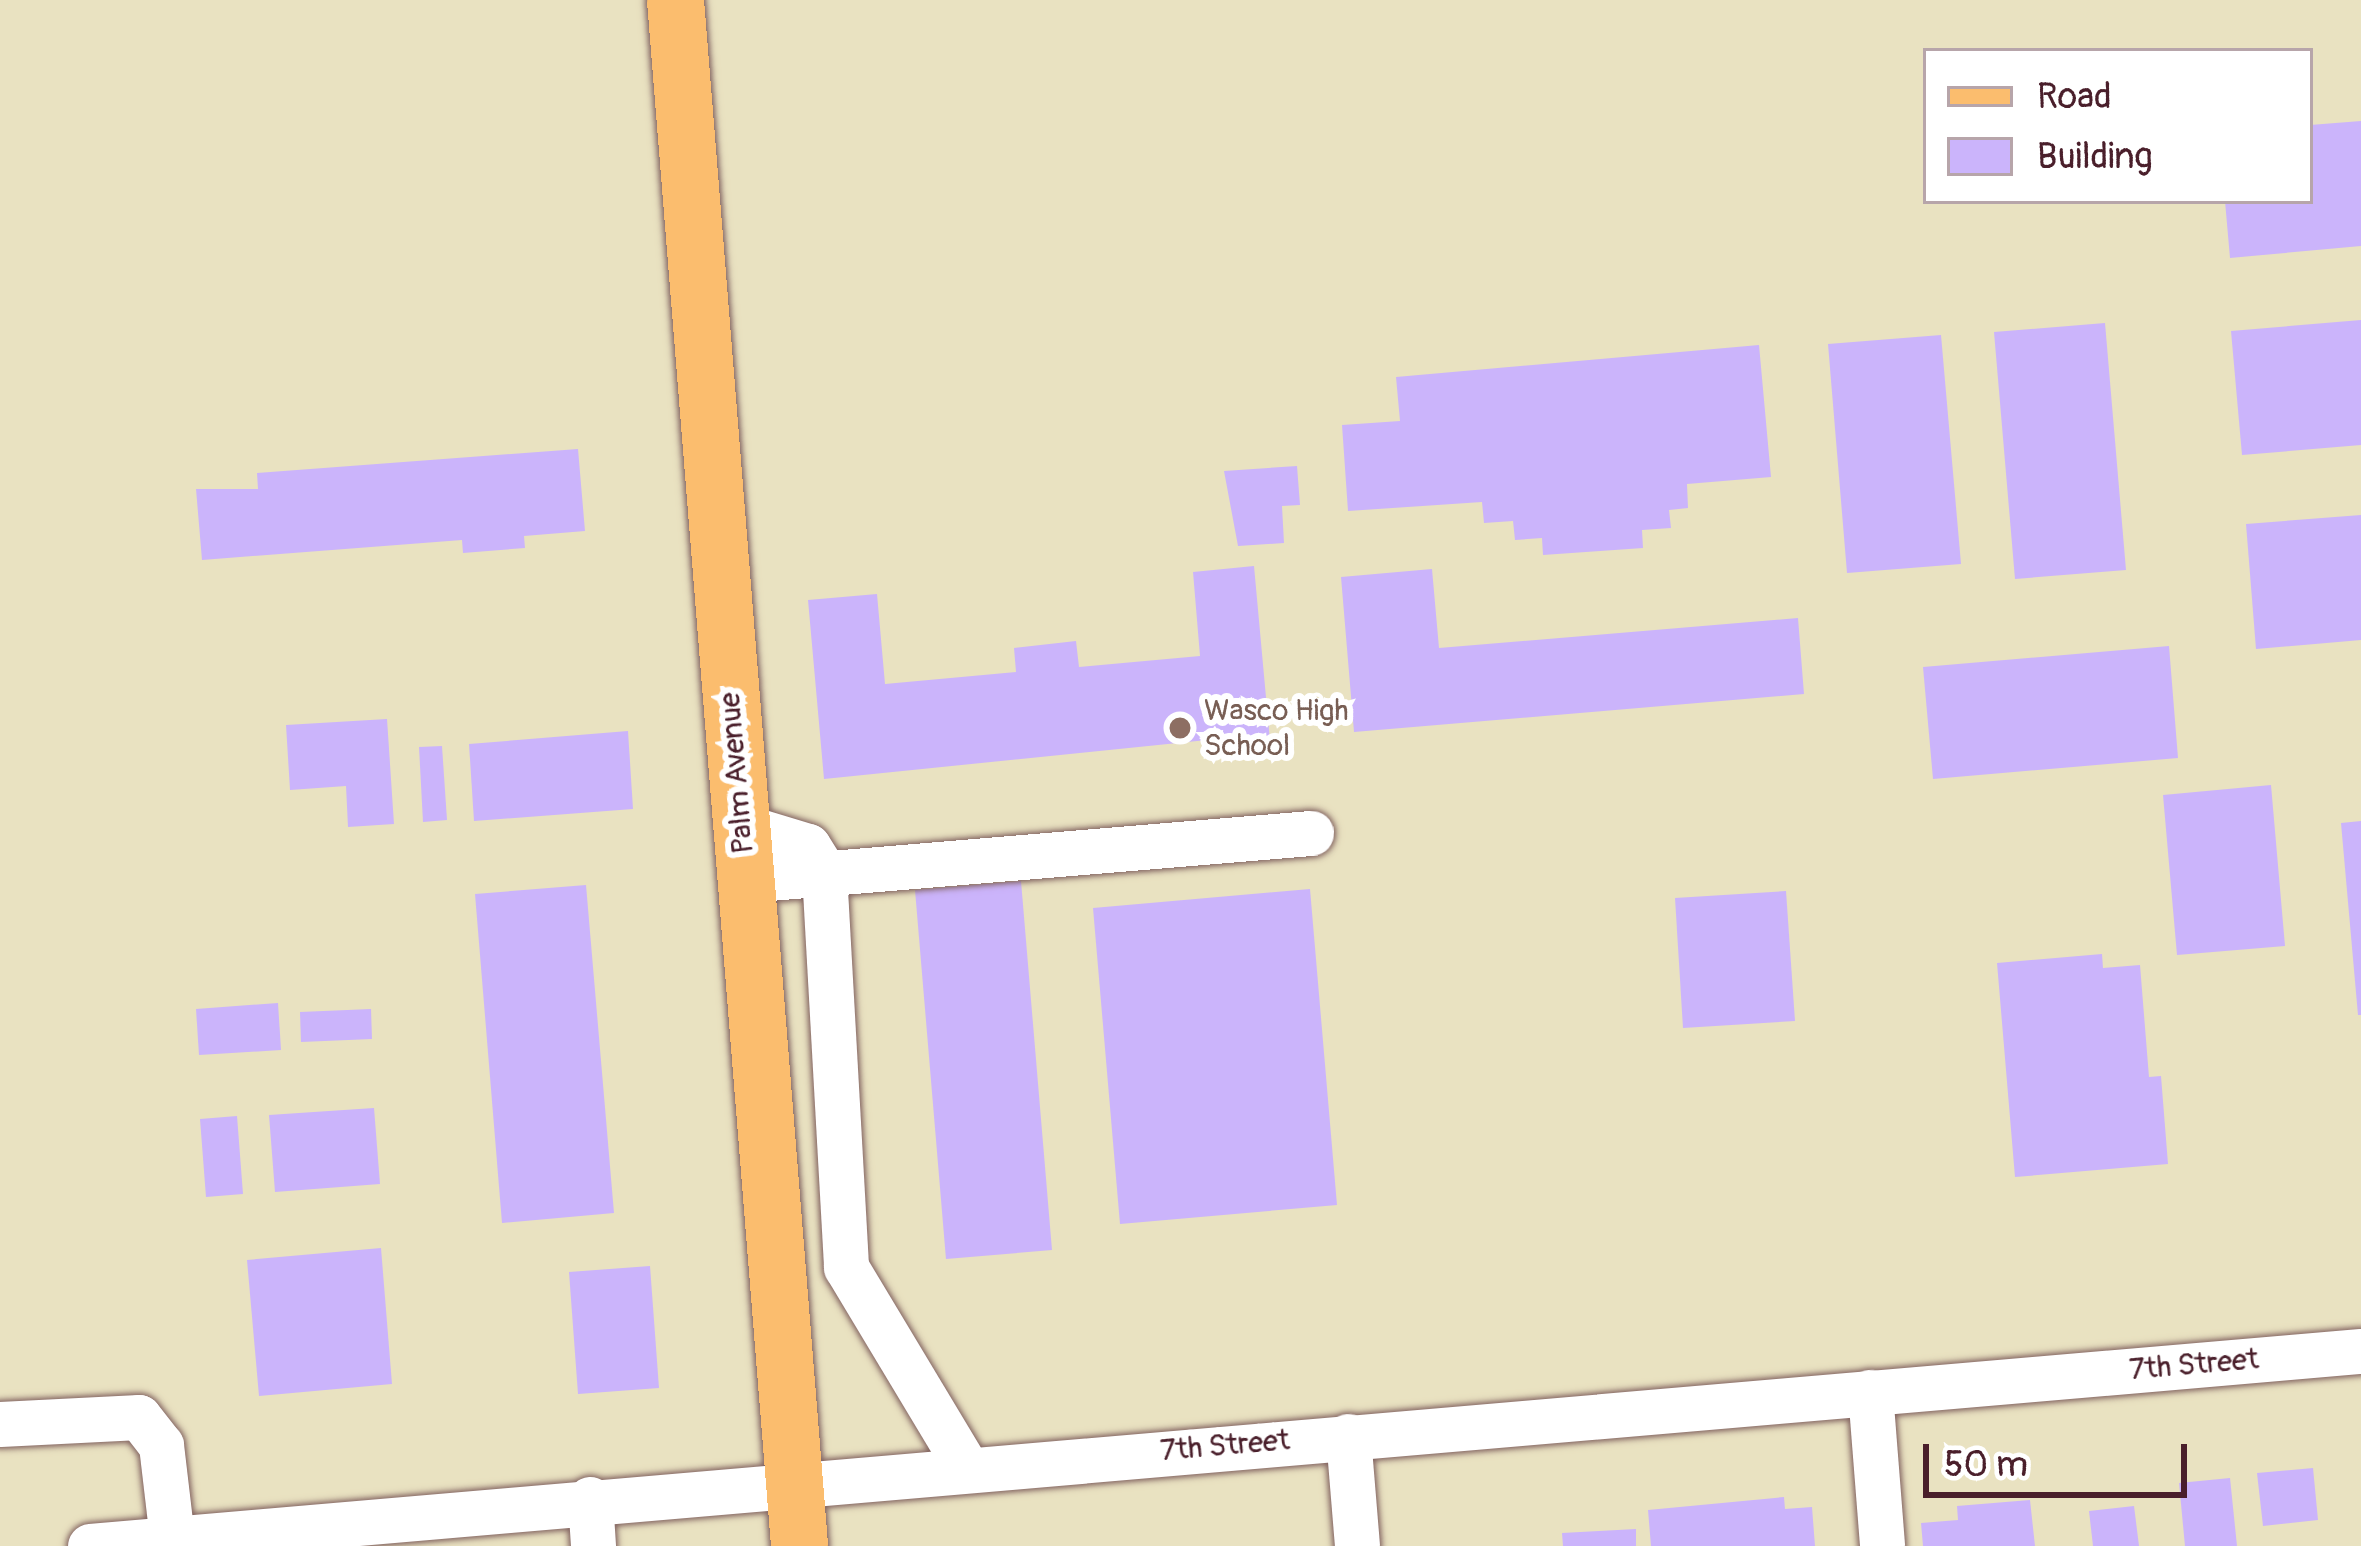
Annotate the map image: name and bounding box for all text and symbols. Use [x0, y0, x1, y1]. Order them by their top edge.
legend [1923, 48, 2313, 204]
text: Road [2037, 74, 2112, 119]
text: Building [2037, 134, 2153, 179]
street label: Palm Avenue [712, 691, 762, 855]
place label: Wasco High School [1204, 693, 1349, 764]
marker: Wasco High School [1167, 715, 1193, 741]
street label: 7th Street [2128, 1341, 2260, 1389]
scale bar [1929, 1420, 2193, 1494]
street label: 7th Street [1159, 1422, 1291, 1470]
text: 50 m [1944, 1442, 2028, 1487]

